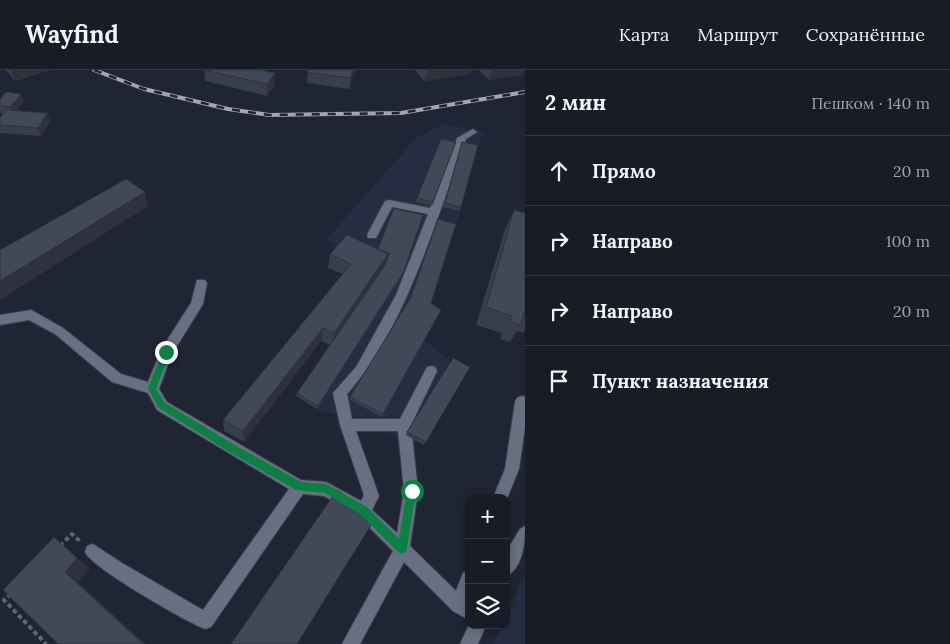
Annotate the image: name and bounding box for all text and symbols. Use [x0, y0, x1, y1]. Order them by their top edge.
text: Wayfind [25, 19, 119, 50]
text: Карта [619, 23, 669, 46]
text: Маршрут [697, 23, 778, 46]
text: Сохранённые [806, 23, 925, 46]
text: 2 мин [545, 89, 606, 116]
text: Пешком · 140 m [811, 93, 930, 113]
icon: ahead [545, 157, 573, 185]
text: Прямо [592, 159, 656, 183]
text: 20 m [893, 161, 930, 181]
icon: right [545, 227, 573, 255]
text: Направо [592, 229, 673, 253]
text: 100 m [886, 231, 930, 251]
icon: right [545, 297, 573, 325]
text: Направо [592, 299, 673, 323]
text: 20 m [893, 301, 930, 321]
route end [155, 341, 178, 364]
icon: arrive [545, 367, 573, 395]
text: Пункт назначения [592, 369, 769, 393]
route start [401, 480, 424, 503]
map controls [465, 494, 510, 629]
button: + [465, 494, 510, 539]
button: − [465, 539, 510, 584]
button: layers [465, 584, 510, 629]

